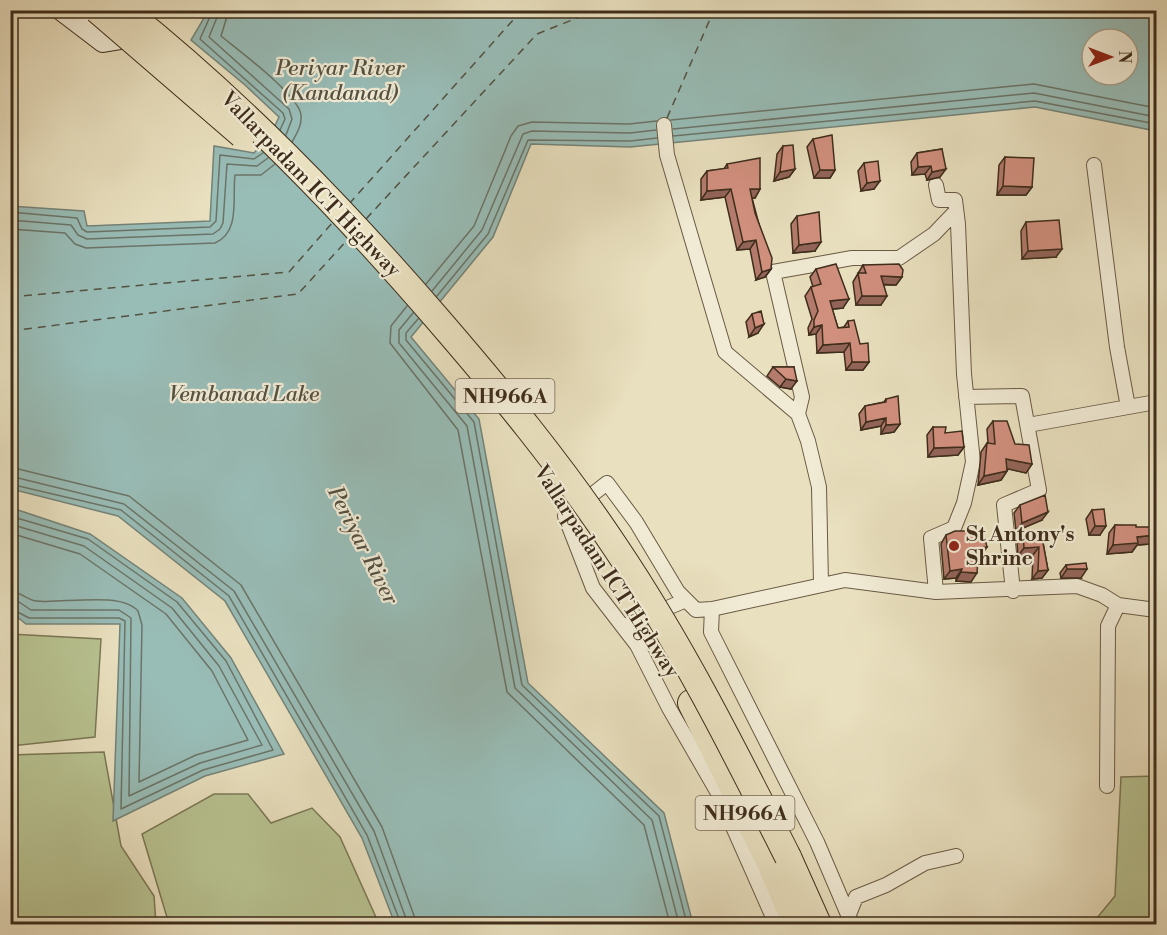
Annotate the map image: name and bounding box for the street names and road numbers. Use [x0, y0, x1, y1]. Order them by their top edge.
street label: Vallarpadam ICT Highway [214, 86, 406, 284]
road number: NH966A [456, 379, 554, 413]
street label: Vallarpadam ICT Highway [527, 459, 685, 683]
road number: NH966A [696, 796, 795, 830]

